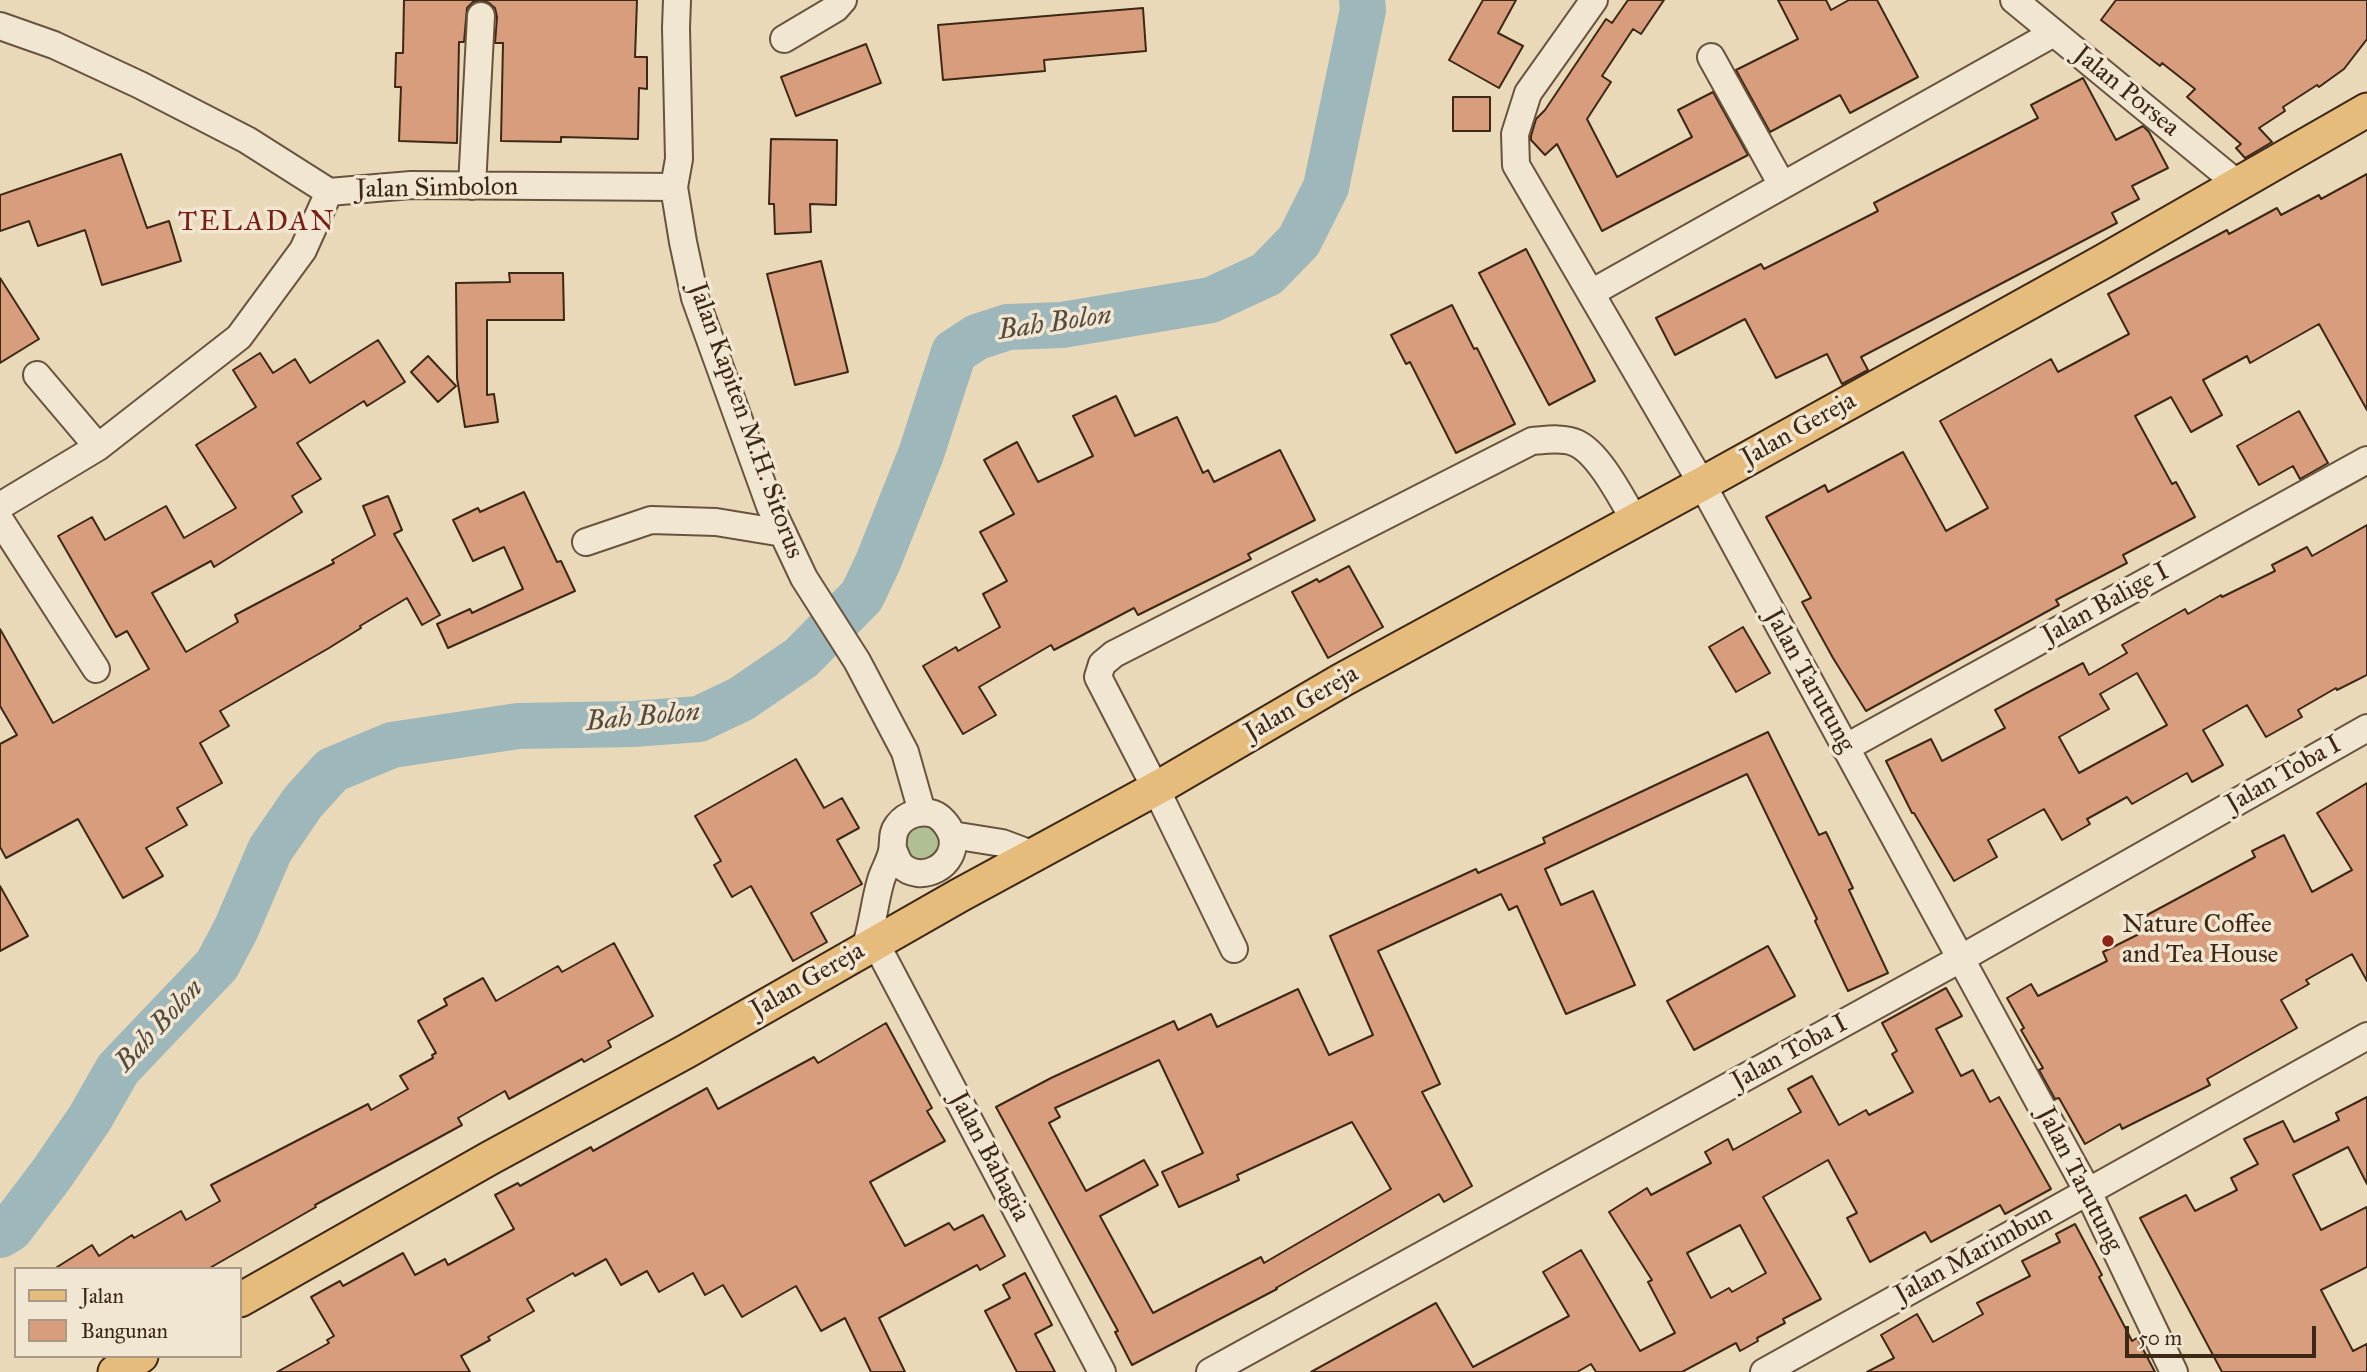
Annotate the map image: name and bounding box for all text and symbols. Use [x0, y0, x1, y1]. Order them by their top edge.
street label: Jalan Porsea [2067, 40, 2185, 144]
street label: Jalan Simbolon [356, 172, 518, 206]
district label: TELADAN [179, 206, 335, 240]
street label: Jalan Kapiten M.H. Sitorus [681, 279, 809, 563]
water label: Bah Bolon [996, 299, 1114, 349]
street label: Jalan Gereja [1736, 386, 1862, 474]
street label: Jalan Balige I [2037, 556, 2175, 652]
street label: Jalan Tarutung [1757, 604, 1861, 758]
street label: Jalan Gereja [1240, 659, 1364, 749]
water label: Bah Bolon [585, 696, 701, 740]
street label: Jalan Toba I [2221, 730, 2347, 820]
place label: Nature Coffee and Tea House [2122, 910, 2278, 972]
marker: Nature Coffee and Tea House [2100, 933, 2116, 949]
street label: Jalan Gereja [746, 936, 870, 1026]
water label: Bah Bolon [109, 973, 211, 1079]
street label: Jalan Toba I [1727, 1008, 1853, 1098]
street label: Jalan Bahagia [942, 1087, 1036, 1227]
street label: Jalan Tarutung [2029, 1102, 2129, 1258]
street label: Jalan Marimbun [1890, 1199, 2058, 1311]
legend [14, 1267, 242, 1358]
text: Jalan [81, 1283, 124, 1309]
scale bar [2129, 1312, 2320, 1356]
text: Bangunan [81, 1318, 168, 1344]
text: 50 m [2138, 1325, 2182, 1351]

